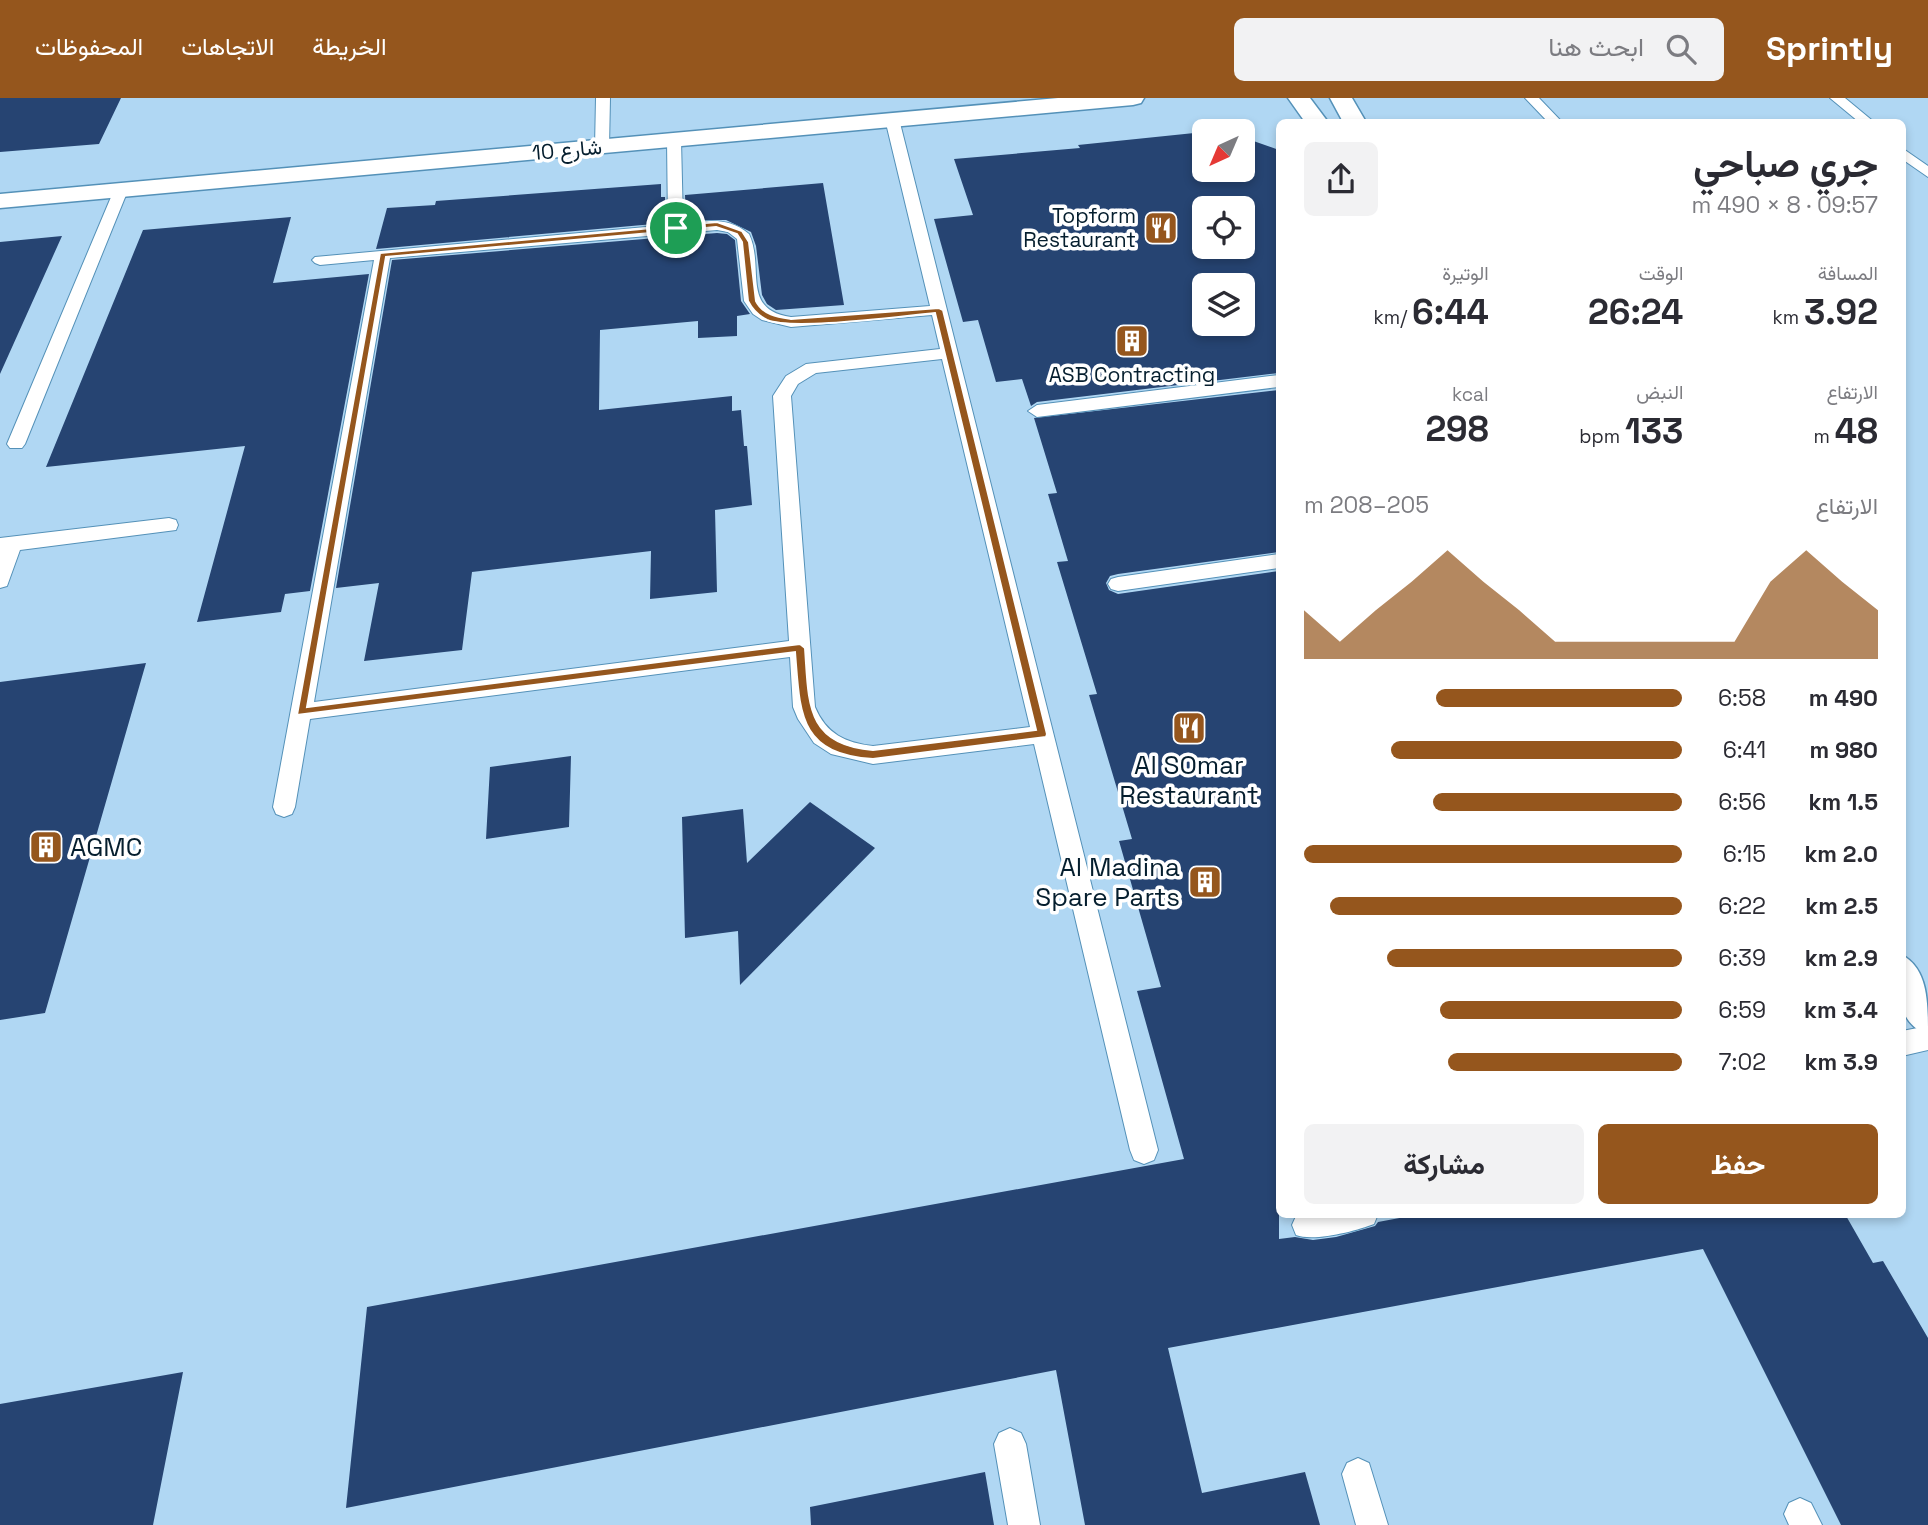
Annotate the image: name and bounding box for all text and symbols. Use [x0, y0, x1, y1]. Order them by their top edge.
search box [1234, 18, 1724, 81]
text: Sprintly [1766, 28, 1893, 70]
text: ابحث هنا [1548, 30, 1644, 64]
icon: search [1662, 30, 1700, 68]
text: المحفوظات [35, 31, 143, 62]
text: الاتجاهات [181, 31, 274, 62]
text: الخريطة [312, 31, 387, 62]
north arrow [1192, 119, 1255, 182]
map controls [1192, 119, 1255, 336]
street label: شارع 10 [531, 133, 603, 167]
text: جري صباحي [1693, 140, 1878, 188]
button: share [1304, 142, 1378, 216]
text: 09:57 · 8 × 490 m [1691, 190, 1878, 220]
button: locate [1192, 196, 1255, 259]
pin [646, 198, 706, 258]
place label: Topform Restaurant [1023, 202, 1136, 253]
icon: arrive [657, 209, 695, 247]
restaurant icon: Topform Restaurant [1142, 209, 1180, 247]
text: الوتيرة [1442, 261, 1489, 286]
text: الوقت [1639, 261, 1683, 286]
text: المسافة [1818, 261, 1878, 286]
button: layers [1192, 273, 1255, 336]
text: 6:44 [1412, 290, 1489, 334]
text: 26:24 [1588, 290, 1683, 334]
text: 3.92 [1804, 290, 1878, 334]
text: /km [1374, 305, 1412, 330]
text: km [1772, 305, 1804, 330]
building icon: ASB Contracting [1113, 322, 1151, 360]
place label: ASB Contracting [1049, 361, 1215, 388]
text: النبض [1636, 380, 1683, 405]
text: الارتفاع [1826, 380, 1878, 405]
text: kcal [1452, 382, 1489, 407]
text: 298 [1425, 407, 1489, 451]
text: 133 [1625, 409, 1683, 453]
text: 48 [1835, 409, 1878, 453]
text: bpm [1579, 424, 1625, 449]
text: m [1814, 424, 1835, 449]
text: 205–208 m [1304, 490, 1429, 520]
text: الارتفاع [1816, 491, 1878, 521]
text: 6:58 [1718, 683, 1766, 713]
text: 490 m [1809, 683, 1878, 713]
restaurant icon: Al SOmar Restaurant [1170, 709, 1208, 747]
text: 6:41 [1723, 735, 1766, 765]
text: 980 m [1810, 735, 1878, 765]
place label: Al SOmar Restaurant [1119, 748, 1259, 812]
text: 6:56 [1718, 787, 1766, 817]
text: 1.5 km [1808, 787, 1878, 817]
building icon: AGMC [27, 828, 65, 866]
place label: AGMC [70, 830, 142, 864]
text: 6:15 [1723, 839, 1766, 869]
text: 2.0 km [1804, 839, 1878, 869]
place label: Al Madina Spare Parts [1035, 850, 1180, 914]
building icon: Al Madina Spare Parts [1186, 863, 1224, 901]
text: 6:22 [1718, 891, 1766, 921]
text: 2.5 km [1805, 891, 1878, 921]
text: 6:39 [1718, 943, 1766, 973]
text: 2.9 km [1805, 943, 1878, 973]
text: 6:59 [1718, 995, 1766, 1025]
text: 3.4 km [1804, 995, 1878, 1025]
text: 7:02 [1719, 1047, 1766, 1077]
text: 3.9 km [1805, 1047, 1878, 1077]
button: مشاركة [1304, 1124, 1584, 1204]
button: حفظ [1598, 1124, 1878, 1204]

